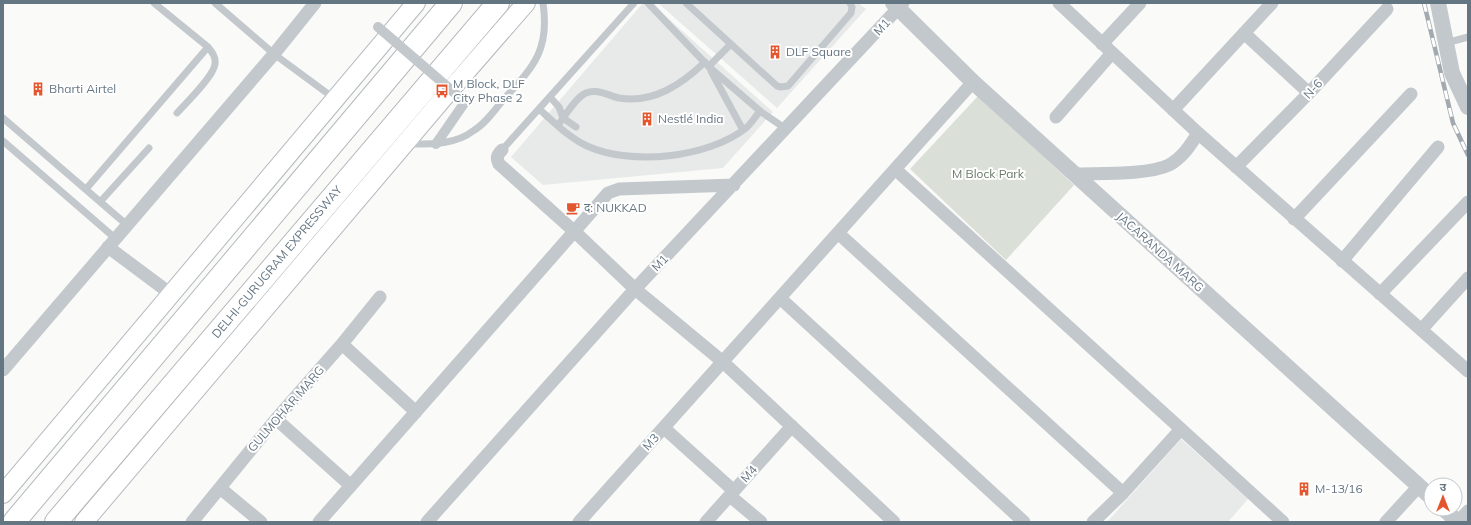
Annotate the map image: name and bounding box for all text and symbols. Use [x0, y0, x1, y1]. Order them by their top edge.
street label: M1 [870, 15, 893, 38]
building icon: DLF Square [767, 44, 783, 60]
place label: DLF Square [786, 44, 851, 59]
place label: M Block, DLF City Phase 2 [453, 76, 525, 105]
street label: N-6 [1300, 76, 1325, 102]
building icon: Bharti Airtel [30, 81, 46, 97]
place label: Bharti Airtel [49, 81, 116, 96]
bus stop icon: M Block, DLF City Phase 2 [434, 83, 450, 99]
building icon: Nestlé India [639, 111, 655, 127]
place label: Nestlé India [658, 111, 724, 126]
park label: M Block Park [952, 166, 1025, 181]
street label: DELHI-GURUGRAM EXPRESSWAY [208, 182, 345, 341]
cafe icon: द: NUKKAD [565, 200, 581, 216]
place label: द: NUKKAD [584, 200, 647, 215]
street label: JACARANDA MARG [1114, 208, 1207, 295]
street label: M1 [648, 251, 671, 274]
street label: GULMOHAR MARG [244, 363, 327, 455]
street label: M3 [639, 430, 662, 453]
street label: M4 [737, 462, 760, 485]
north arrow [1423, 477, 1463, 517]
text: उ [1440, 480, 1447, 494]
building icon: M-13/16 [1296, 481, 1312, 497]
place label: M-13/16 [1315, 481, 1363, 496]

